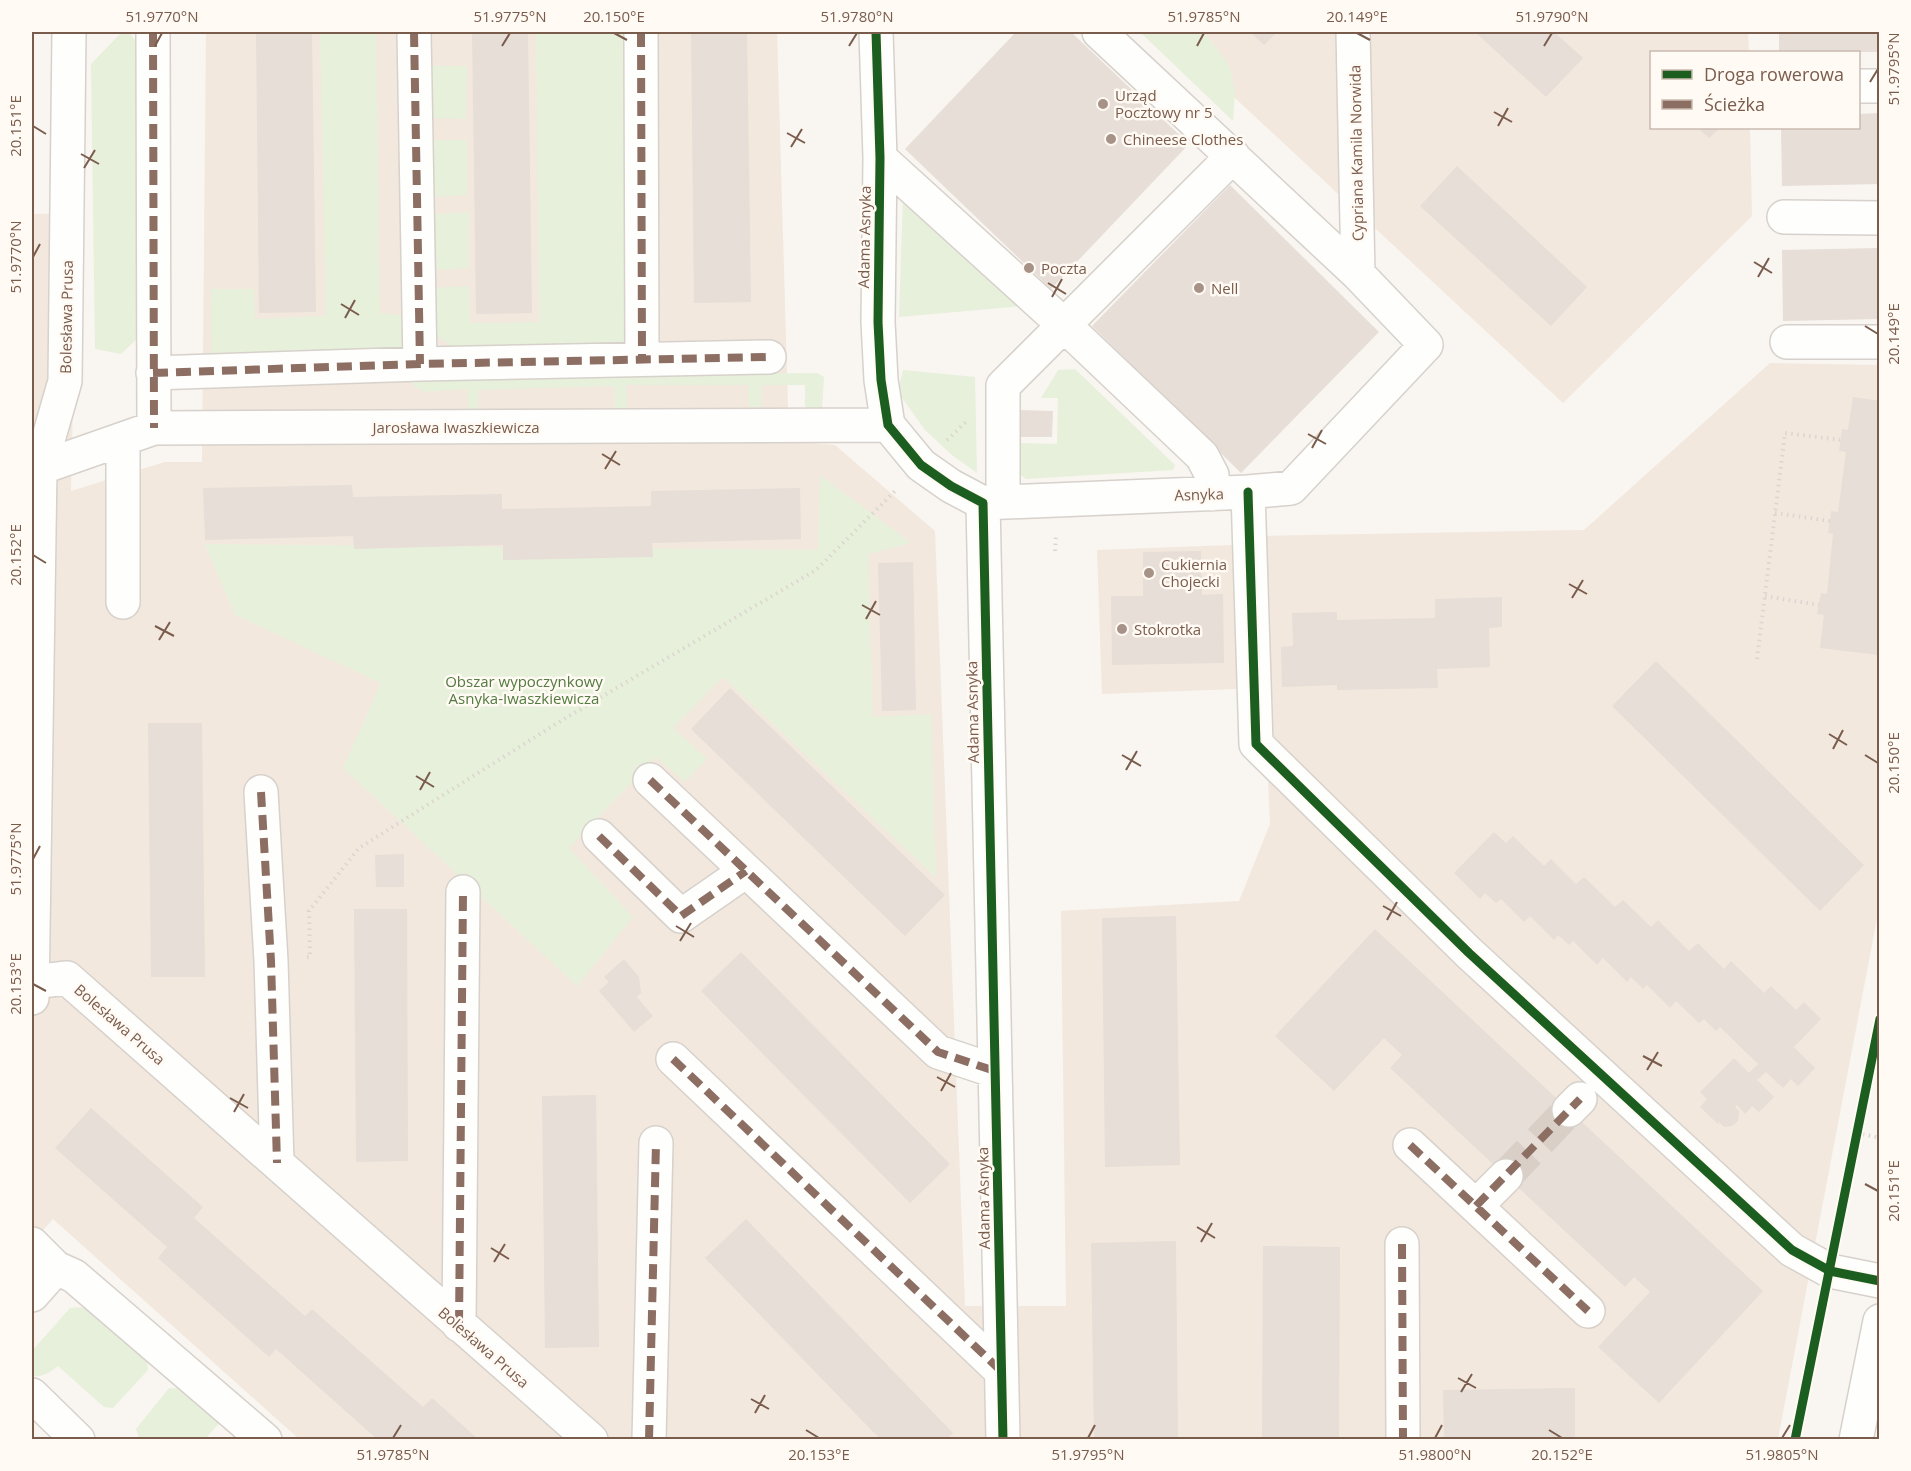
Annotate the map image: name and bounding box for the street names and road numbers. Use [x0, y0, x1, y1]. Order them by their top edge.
street label: Cypriana Kamila Norwida [1344, 65, 1368, 241]
street label: Adama Asnyka [853, 185, 875, 289]
street label: Bolesława Prusa [55, 260, 77, 374]
street label: Jarosława Iwaszkiewicza [370, 417, 540, 437]
street label: Asnyka [1174, 483, 1224, 505]
street label: Adama Asnyka [961, 660, 983, 764]
street label: Bolesława Prusa [70, 979, 170, 1069]
street label: Adama Asnyka [972, 1146, 994, 1250]
street label: Bolesława Prusa [434, 1302, 534, 1392]

